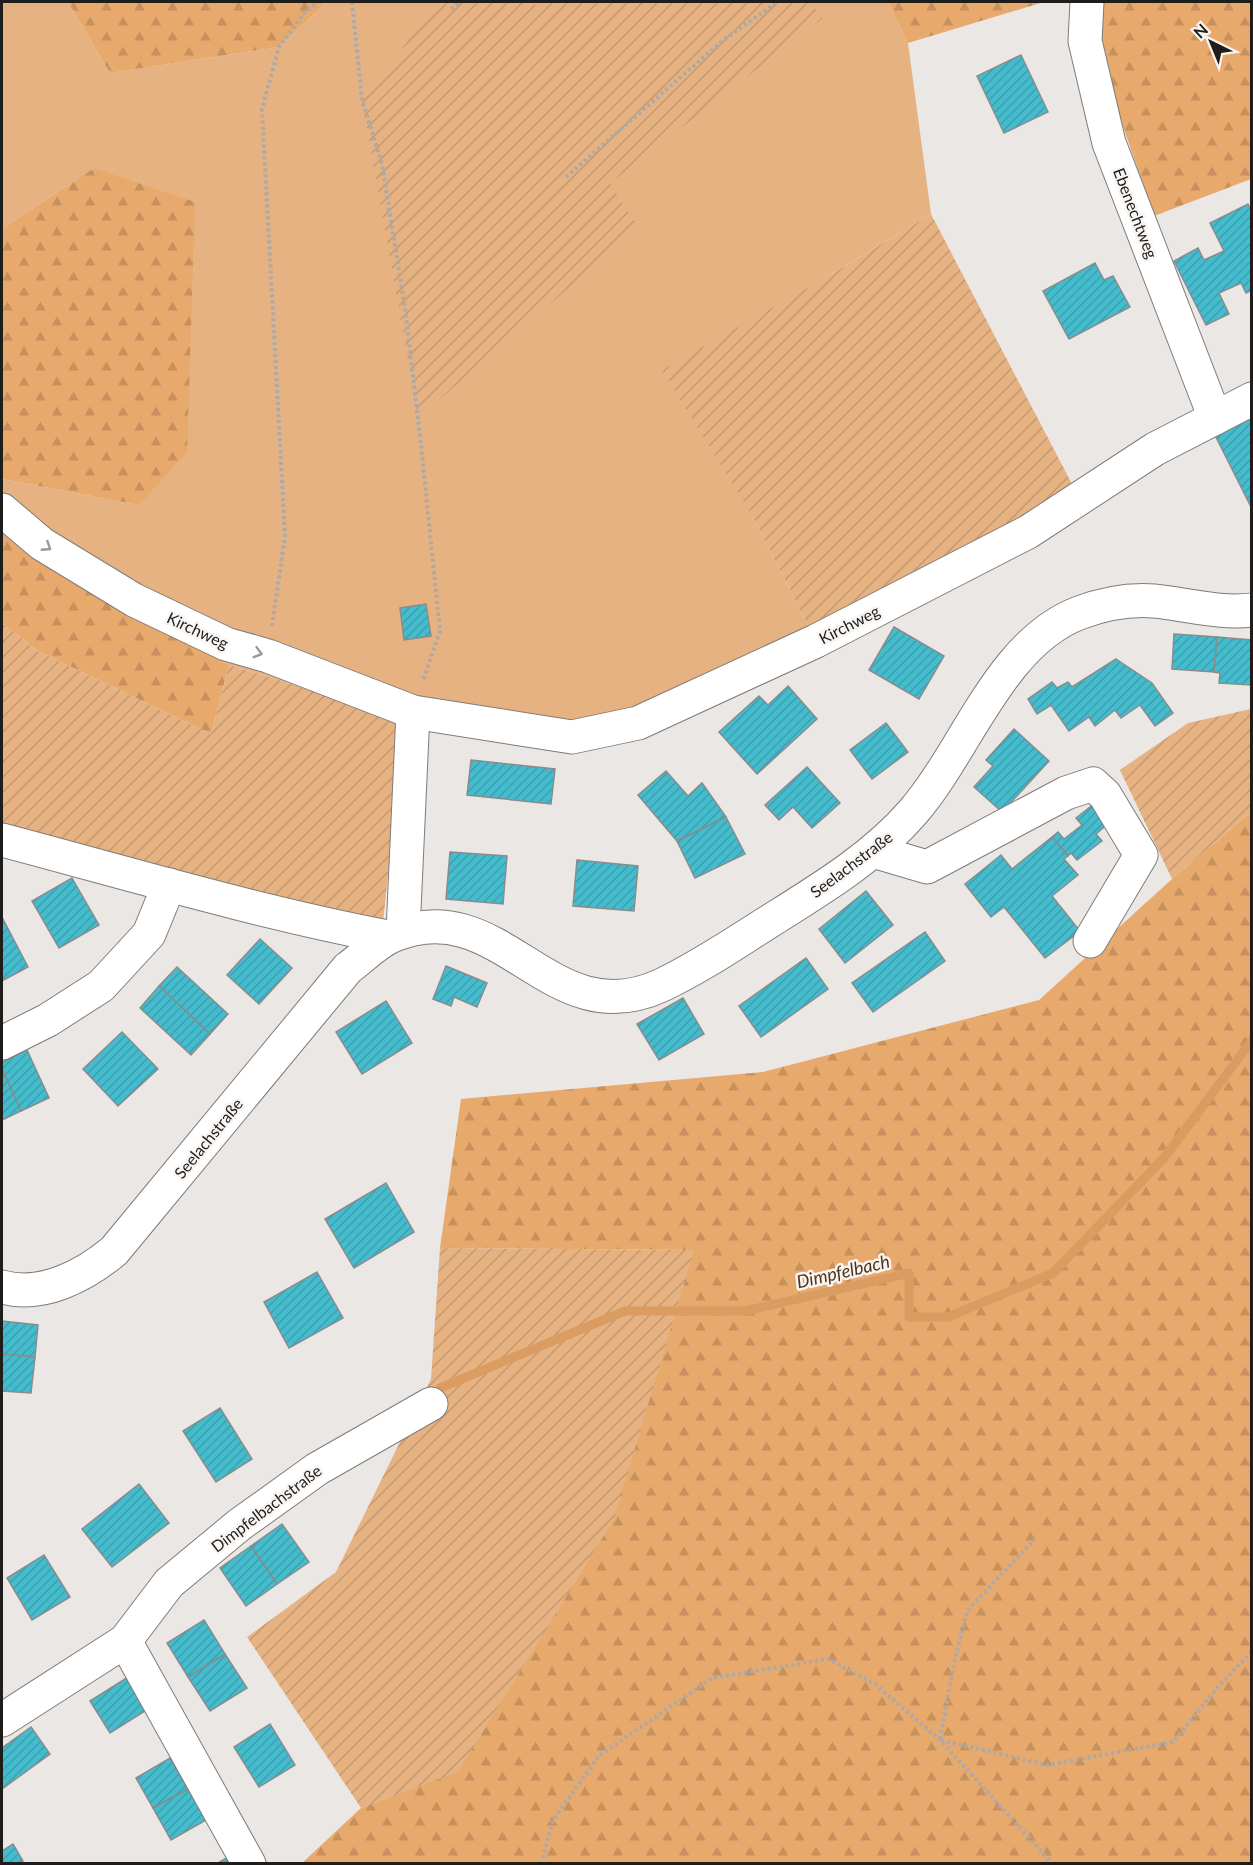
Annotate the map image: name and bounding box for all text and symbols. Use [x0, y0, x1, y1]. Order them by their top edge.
north arrow [1181, 12, 1241, 72]
text: N [1189, 20, 1211, 42]
street label: Ebenechtweg [1110, 165, 1162, 261]
one-way arrow [41, 539, 51, 551]
street label: Kirchweg [815, 601, 883, 647]
street label: Kirchweg [164, 608, 232, 652]
one-way arrow [252, 646, 263, 658]
street label: Seelachstraße [806, 827, 896, 901]
street label: Seelachstraße [170, 1094, 246, 1182]
water label: Dimpfelbach [794, 1250, 892, 1292]
street label: Dimpfelbachstraße [207, 1460, 325, 1556]

